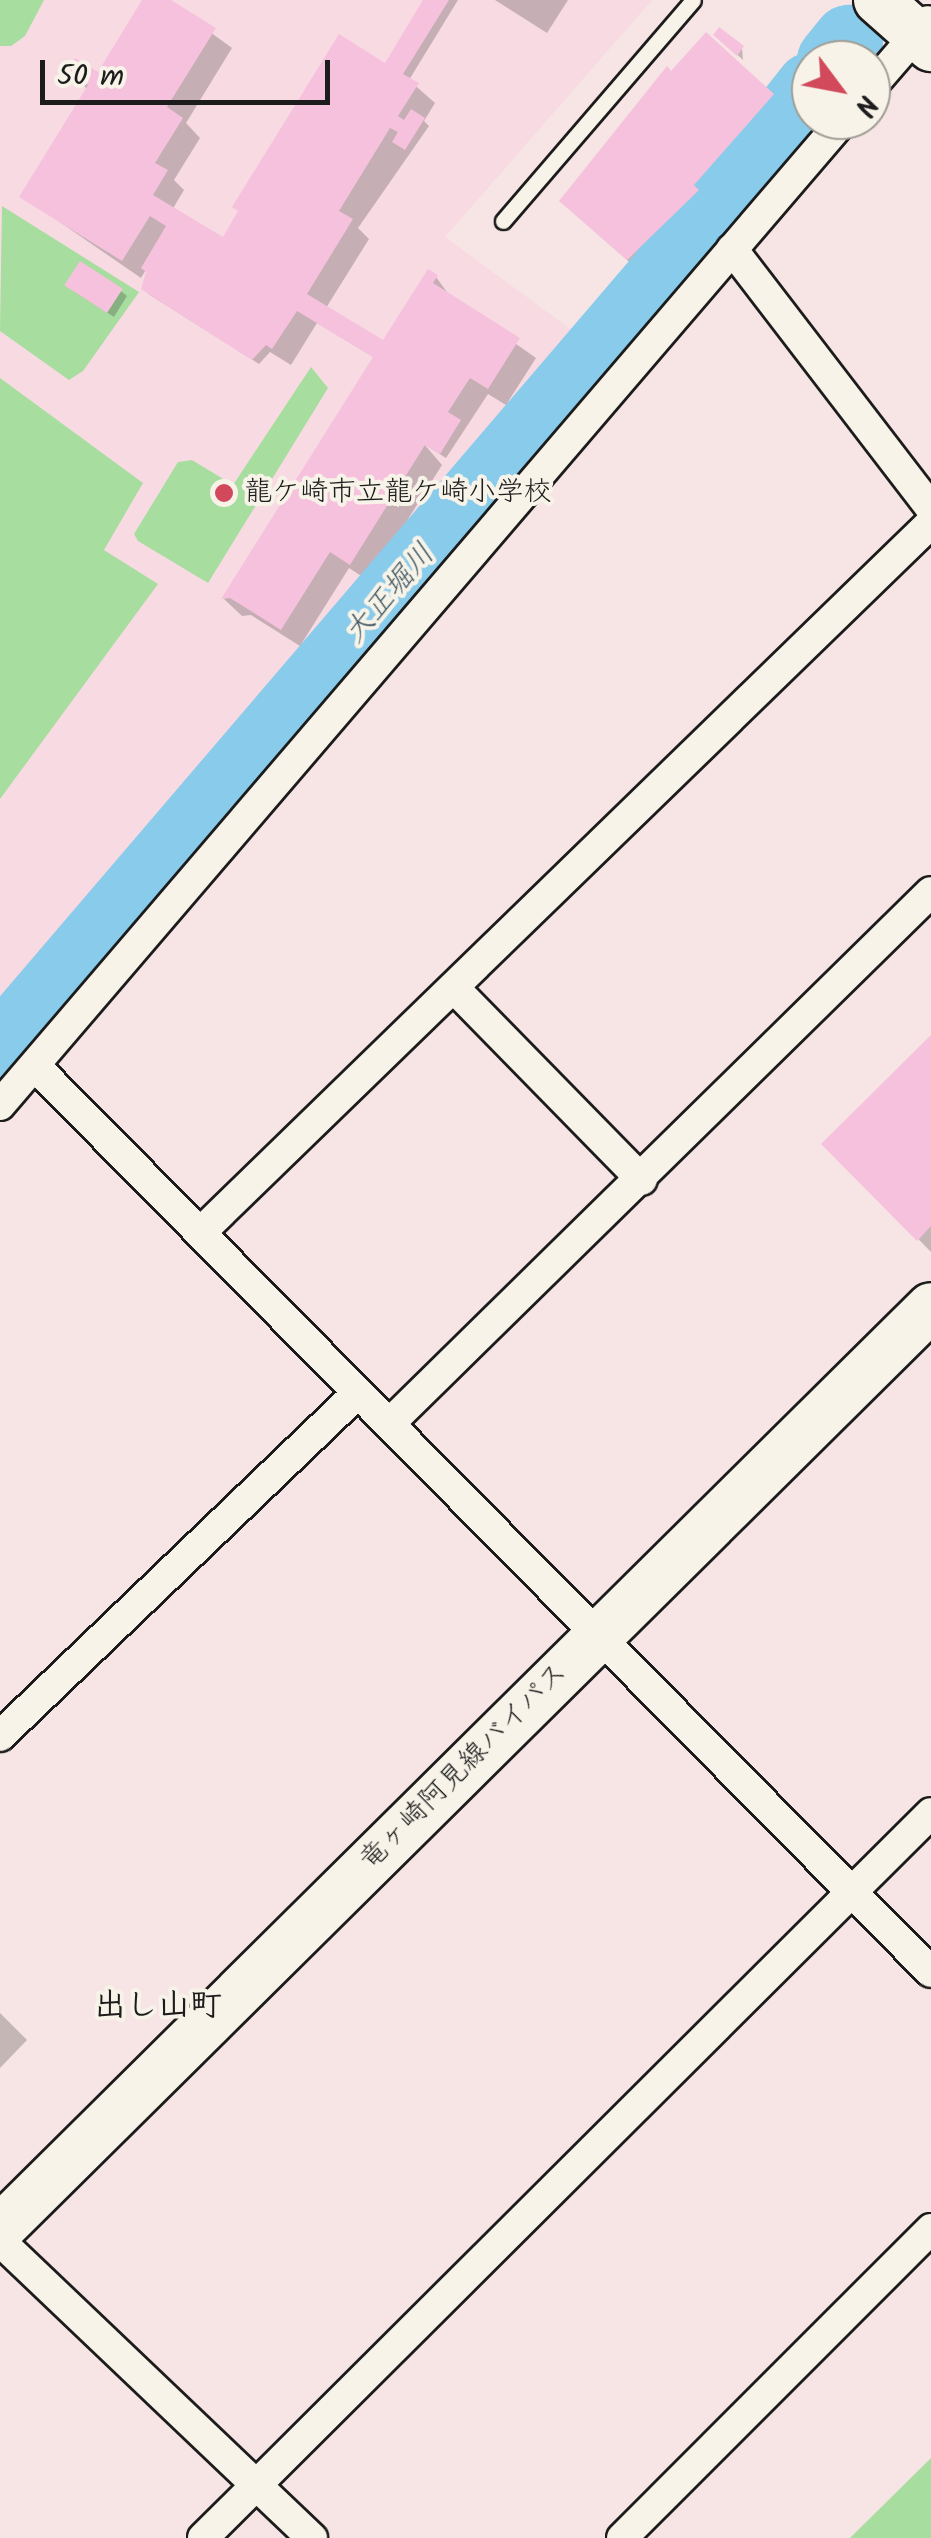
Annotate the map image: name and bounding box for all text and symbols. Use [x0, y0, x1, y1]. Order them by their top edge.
scale bar [45, 40, 335, 102]
north arrow [791, 40, 891, 140]
text: 50 m [57, 53, 124, 101]
text: N [841, 86, 889, 125]
place label: 龍ケ崎市立龍ケ崎小学校 [244, 476, 552, 510]
marker: 龍ケ崎市立龍ケ崎小学校 [213, 482, 235, 504]
water label: 大正堀川 [337, 537, 443, 651]
street label: 竜ヶ崎阿見線バイパス [353, 1656, 575, 1878]
district label: 出し山町 [94, 1988, 222, 2026]

